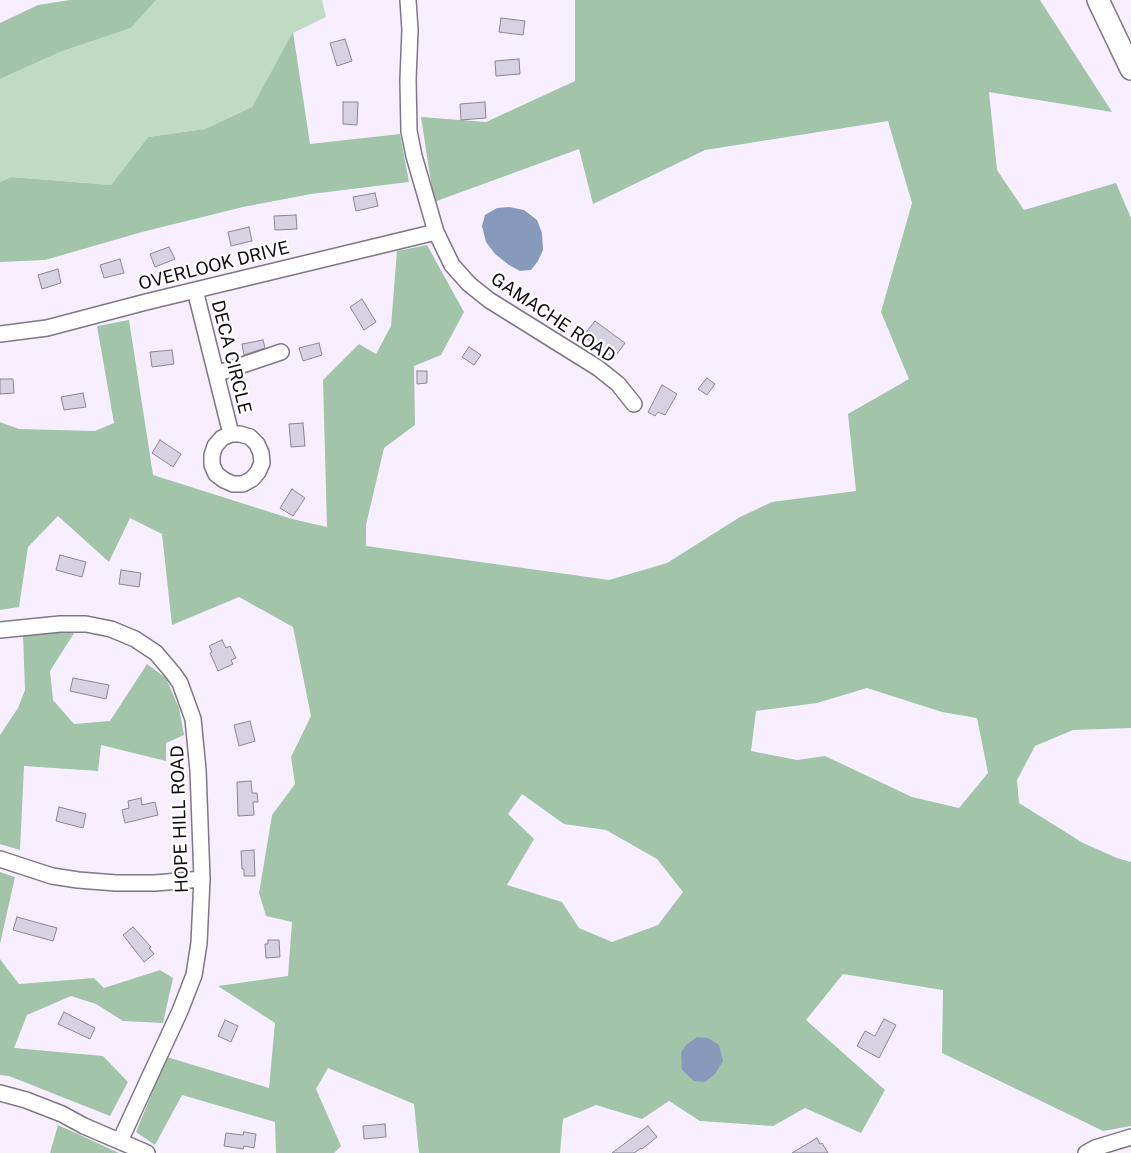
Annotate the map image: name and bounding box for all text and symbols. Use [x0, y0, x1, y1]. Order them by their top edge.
street label: OVERLOOK DRIVE [136, 237, 292, 295]
street label: GAMACHE ROAD [487, 268, 619, 368]
street label: DECA CIRCLE [206, 298, 256, 416]
street label: HOPE HILL ROAD [167, 745, 193, 893]

